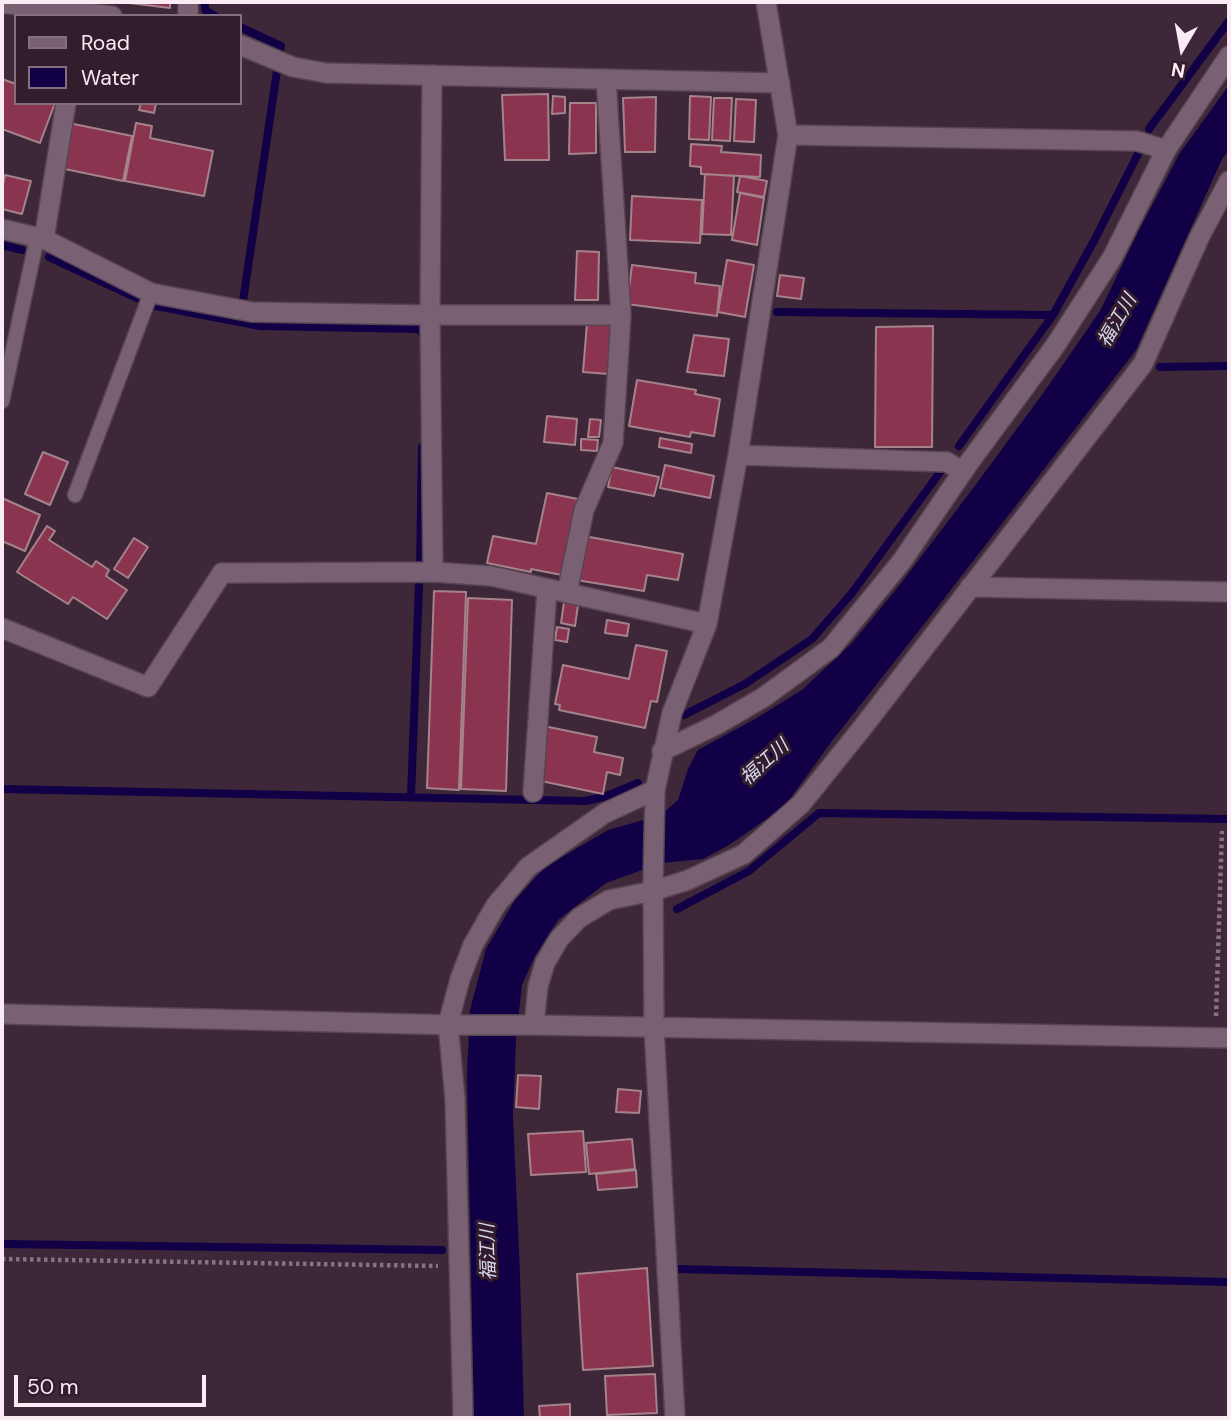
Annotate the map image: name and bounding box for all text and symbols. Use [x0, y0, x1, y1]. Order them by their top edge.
legend [14, 14, 242, 105]
north arrow [1147, 14, 1217, 84]
text: Road [81, 29, 130, 57]
text: N [1169, 57, 1187, 84]
text: Water [81, 64, 139, 92]
water label: 福江川 [1094, 291, 1142, 351]
water label: 福江川 [736, 735, 794, 791]
water label: 福江川 [477, 1223, 501, 1281]
scale bar [18, 1360, 210, 1404]
text: 50 m [27, 1373, 78, 1401]

